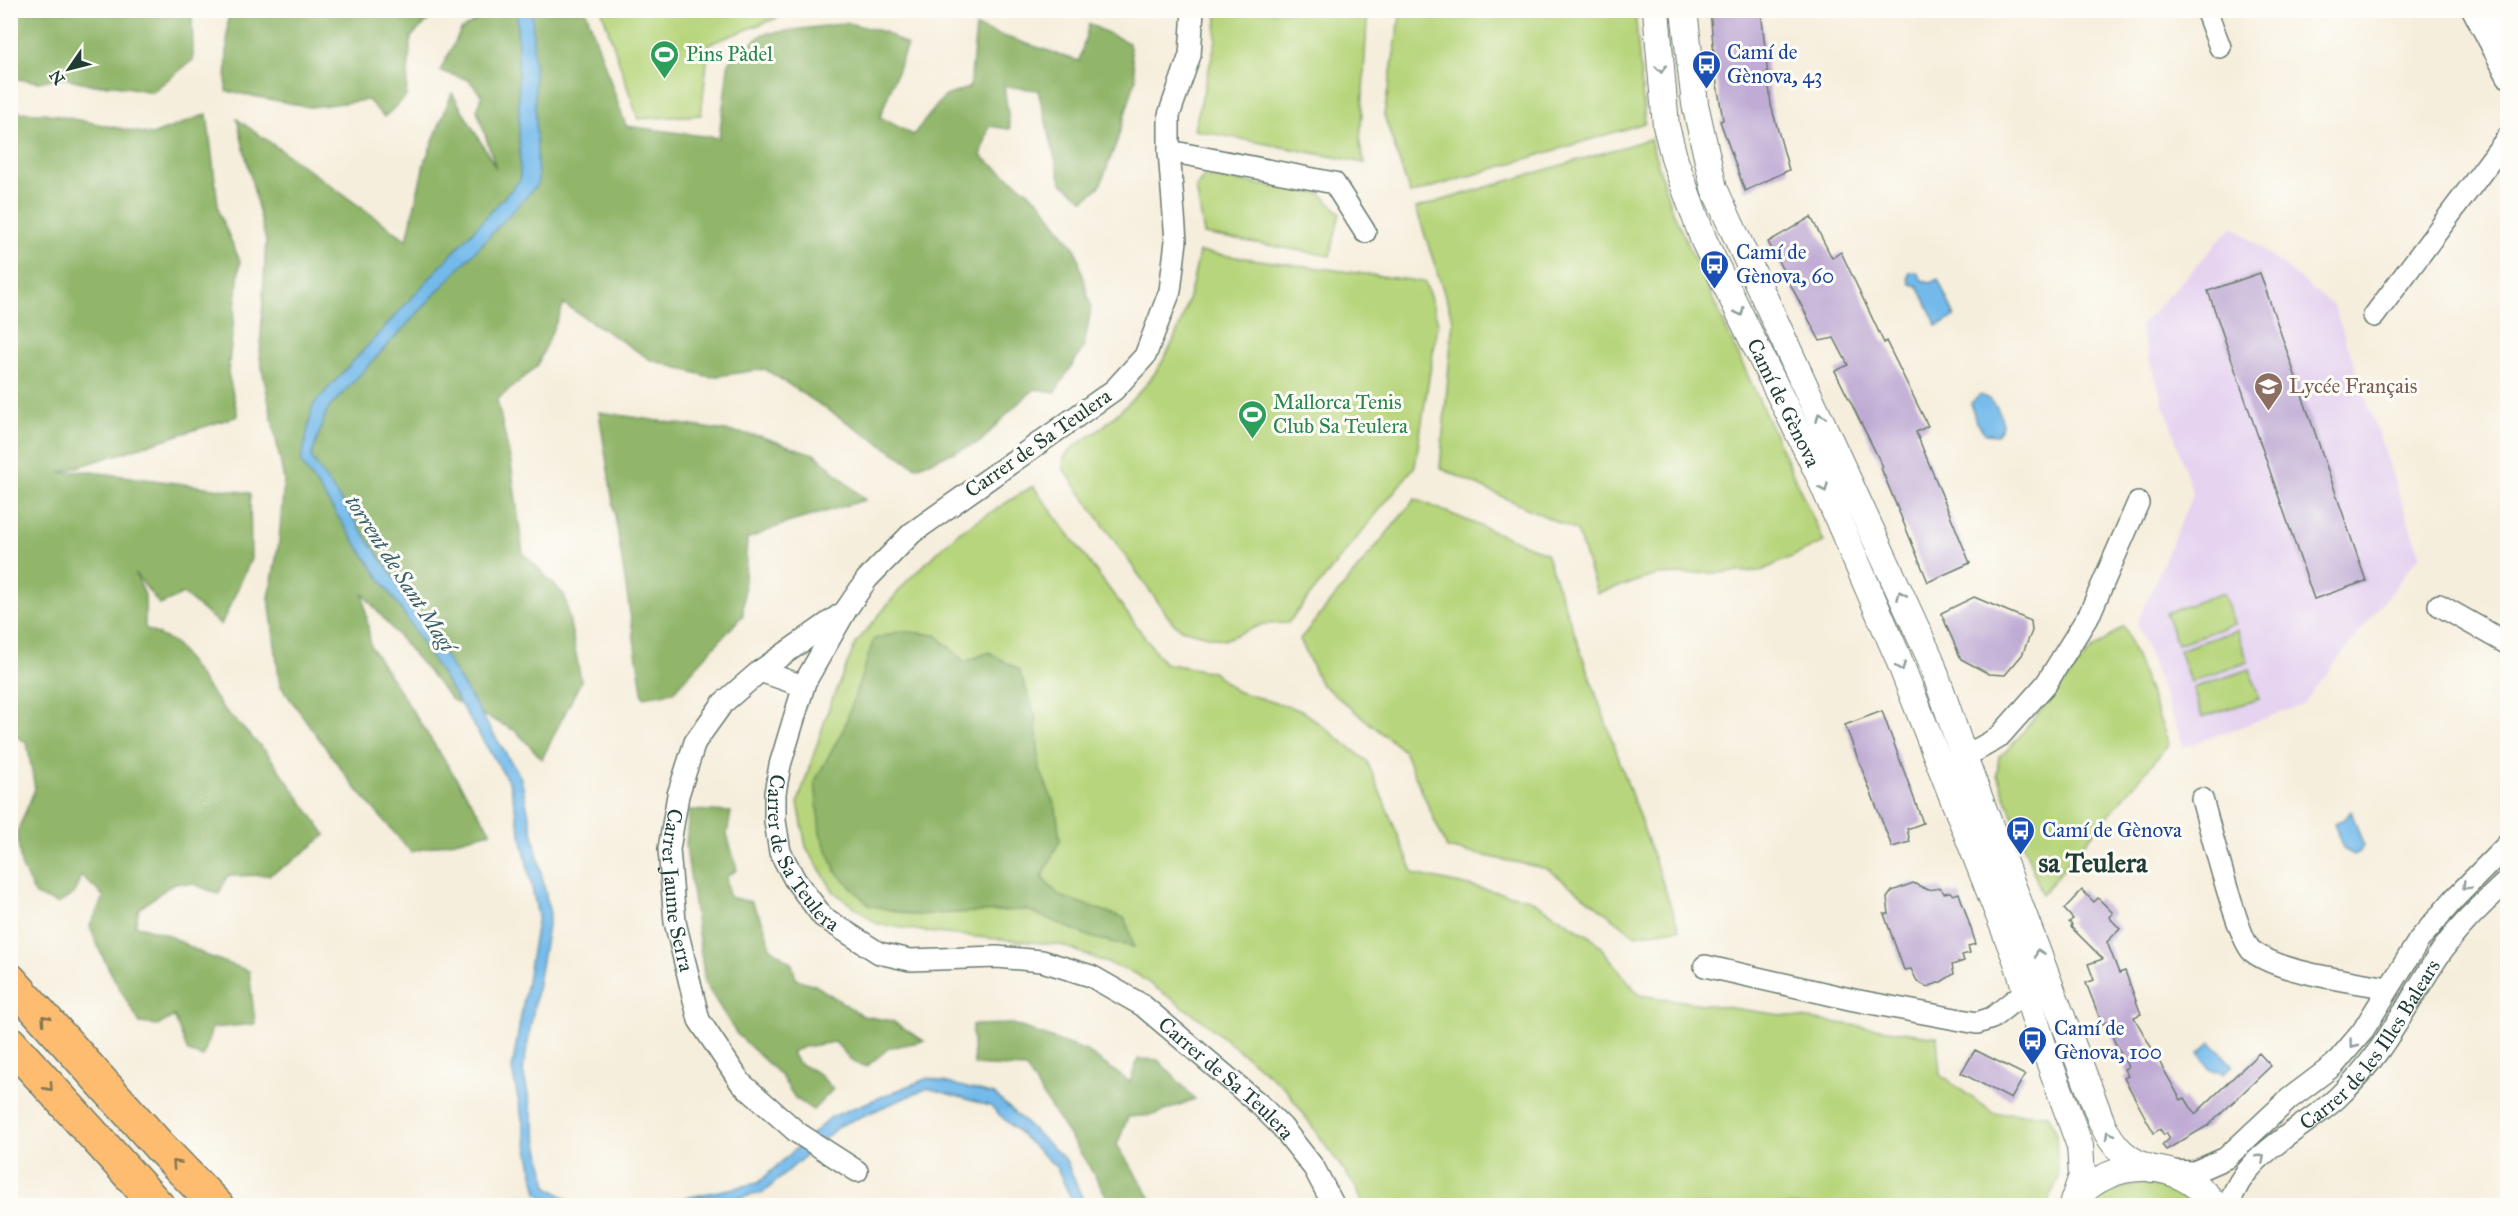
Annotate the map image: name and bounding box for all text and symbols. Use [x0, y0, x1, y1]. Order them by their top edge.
sports icon: Pins Pàdel [649, 38, 681, 80]
north arrow [39, 39, 99, 99]
place label: Camí de Gènova, 43 [1727, 39, 1822, 89]
place label: Pins Pàdel [686, 41, 773, 67]
bus stop icon: Camí de Gènova, 43 [1690, 48, 1722, 90]
one-way arrow [1654, 64, 1667, 73]
text: N [45, 66, 69, 88]
place label: Camí de Gènova, 60 [1736, 239, 1834, 289]
bus stop icon: Camí de Gènova, 60 [1699, 248, 1731, 290]
one-way arrow [1733, 305, 1744, 316]
street label: Camí de Gènova [1741, 334, 1826, 472]
school or university icon: Lycée Français [2252, 370, 2284, 412]
place label: Lycée Français [2289, 373, 2417, 399]
street label: Carrer de Sa Teulera [960, 383, 1116, 503]
place label: Mallorca Tenis Club Sa Teulera [1273, 389, 1408, 439]
sports icon: Mallorca Tenis Club Sa Teulera [1236, 398, 1268, 440]
one-way arrow [1815, 413, 1827, 424]
one-way arrow [1817, 481, 1829, 492]
water label: torrent de Sant Magí [340, 490, 464, 661]
one-way arrow [1896, 590, 1908, 601]
one-way arrow [1894, 661, 1906, 672]
street label: Carrer de Sa Teulera [762, 772, 844, 937]
street label: Carrer Jaume Serra [656, 807, 700, 974]
bus stop icon: Camí de Gènova [2005, 814, 2037, 856]
place label: Camí de Gènova [2042, 817, 2182, 843]
district label: sa Teulera [2039, 846, 2148, 879]
one-way arrow [2463, 879, 2473, 890]
one-way arrow [2033, 948, 2046, 959]
street label: Carrer de les Illes Balears [2294, 954, 2446, 1136]
street label: Carrer de Sa Teulera [1153, 1011, 1300, 1145]
one-way arrow [41, 1015, 52, 1025]
place label: Camí de Gènova, 100 [2054, 1015, 2162, 1065]
bus stop icon: Camí de Gènova, 100 [2017, 1024, 2049, 1066]
one-way arrow [2349, 1037, 2360, 1048]
one-way arrow [42, 1080, 53, 1090]
one-way arrow [2104, 1131, 2116, 1141]
one-way arrow [2255, 1154, 2265, 1165]
one-way arrow [172, 1160, 183, 1170]

